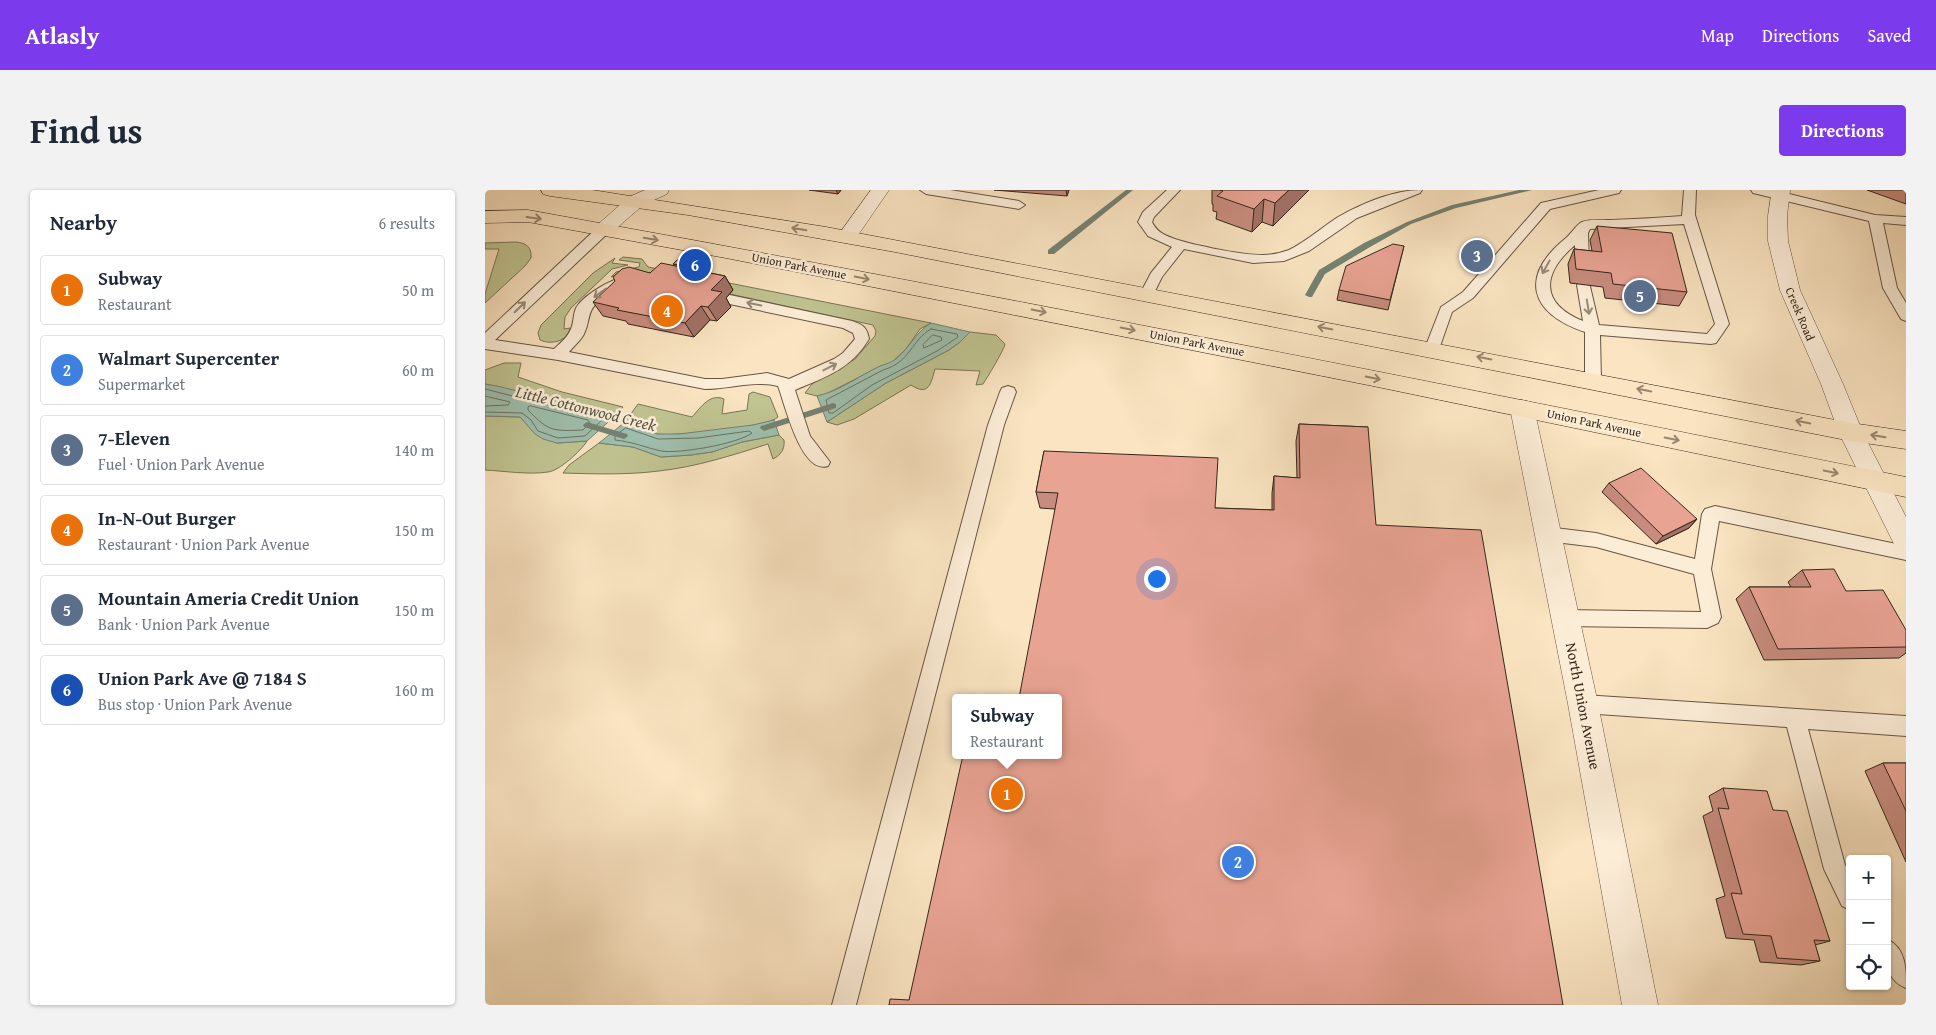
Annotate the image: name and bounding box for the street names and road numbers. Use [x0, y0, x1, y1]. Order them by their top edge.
street label: Union Park Avenue [750, 248, 848, 283]
street label: Creek Road [1782, 285, 1820, 344]
street label: Union Park Avenue [1148, 325, 1246, 360]
street label: Union Park Avenue [1545, 404, 1643, 441]
street label: North Union Avenue [1561, 641, 1606, 771]

